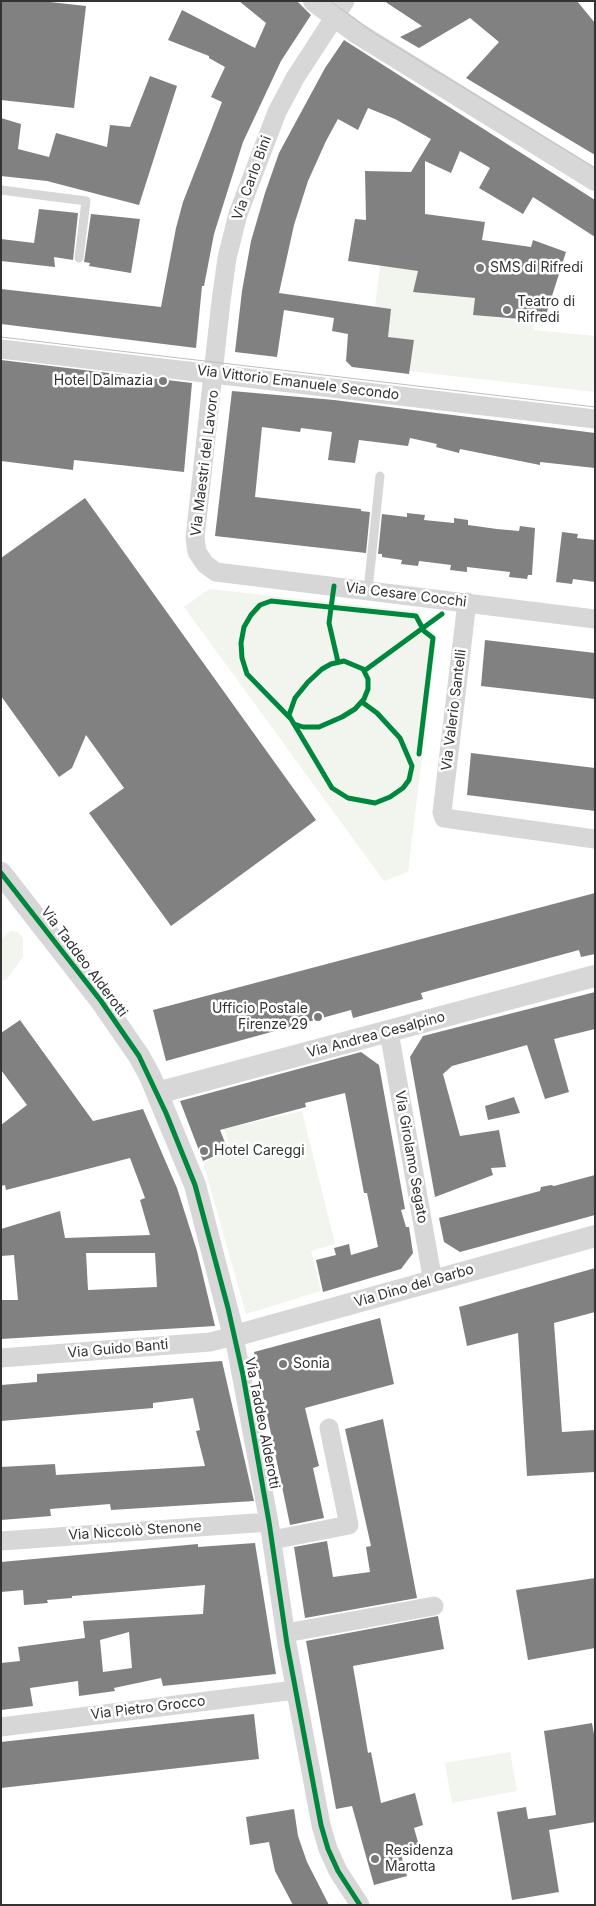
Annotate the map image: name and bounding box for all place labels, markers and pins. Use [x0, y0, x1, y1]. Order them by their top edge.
place label: SMS di Rifredi [490, 260, 583, 276]
marker: SMS di Rifredi [474, 262, 486, 274]
place label: Teatro di Rifredi [517, 294, 575, 326]
marker: Teatro di Rifredi [501, 304, 513, 316]
place label: Hotel Dalmazia [54, 373, 153, 389]
marker: Hotel Dalmazia [157, 375, 169, 387]
place label: Ufficio Postale Firenze 29 [212, 1001, 308, 1034]
marker: Ufficio Postale Firenze 29 [312, 1011, 324, 1023]
place label: Hotel Careggi [214, 1143, 305, 1159]
marker: Hotel Careggi [198, 1145, 210, 1157]
place label: Sonia [293, 1356, 330, 1372]
marker: Sonia [277, 1358, 289, 1370]
place label: Residenza Marotta [385, 1843, 453, 1875]
marker: Residenza Marotta [369, 1853, 381, 1865]

